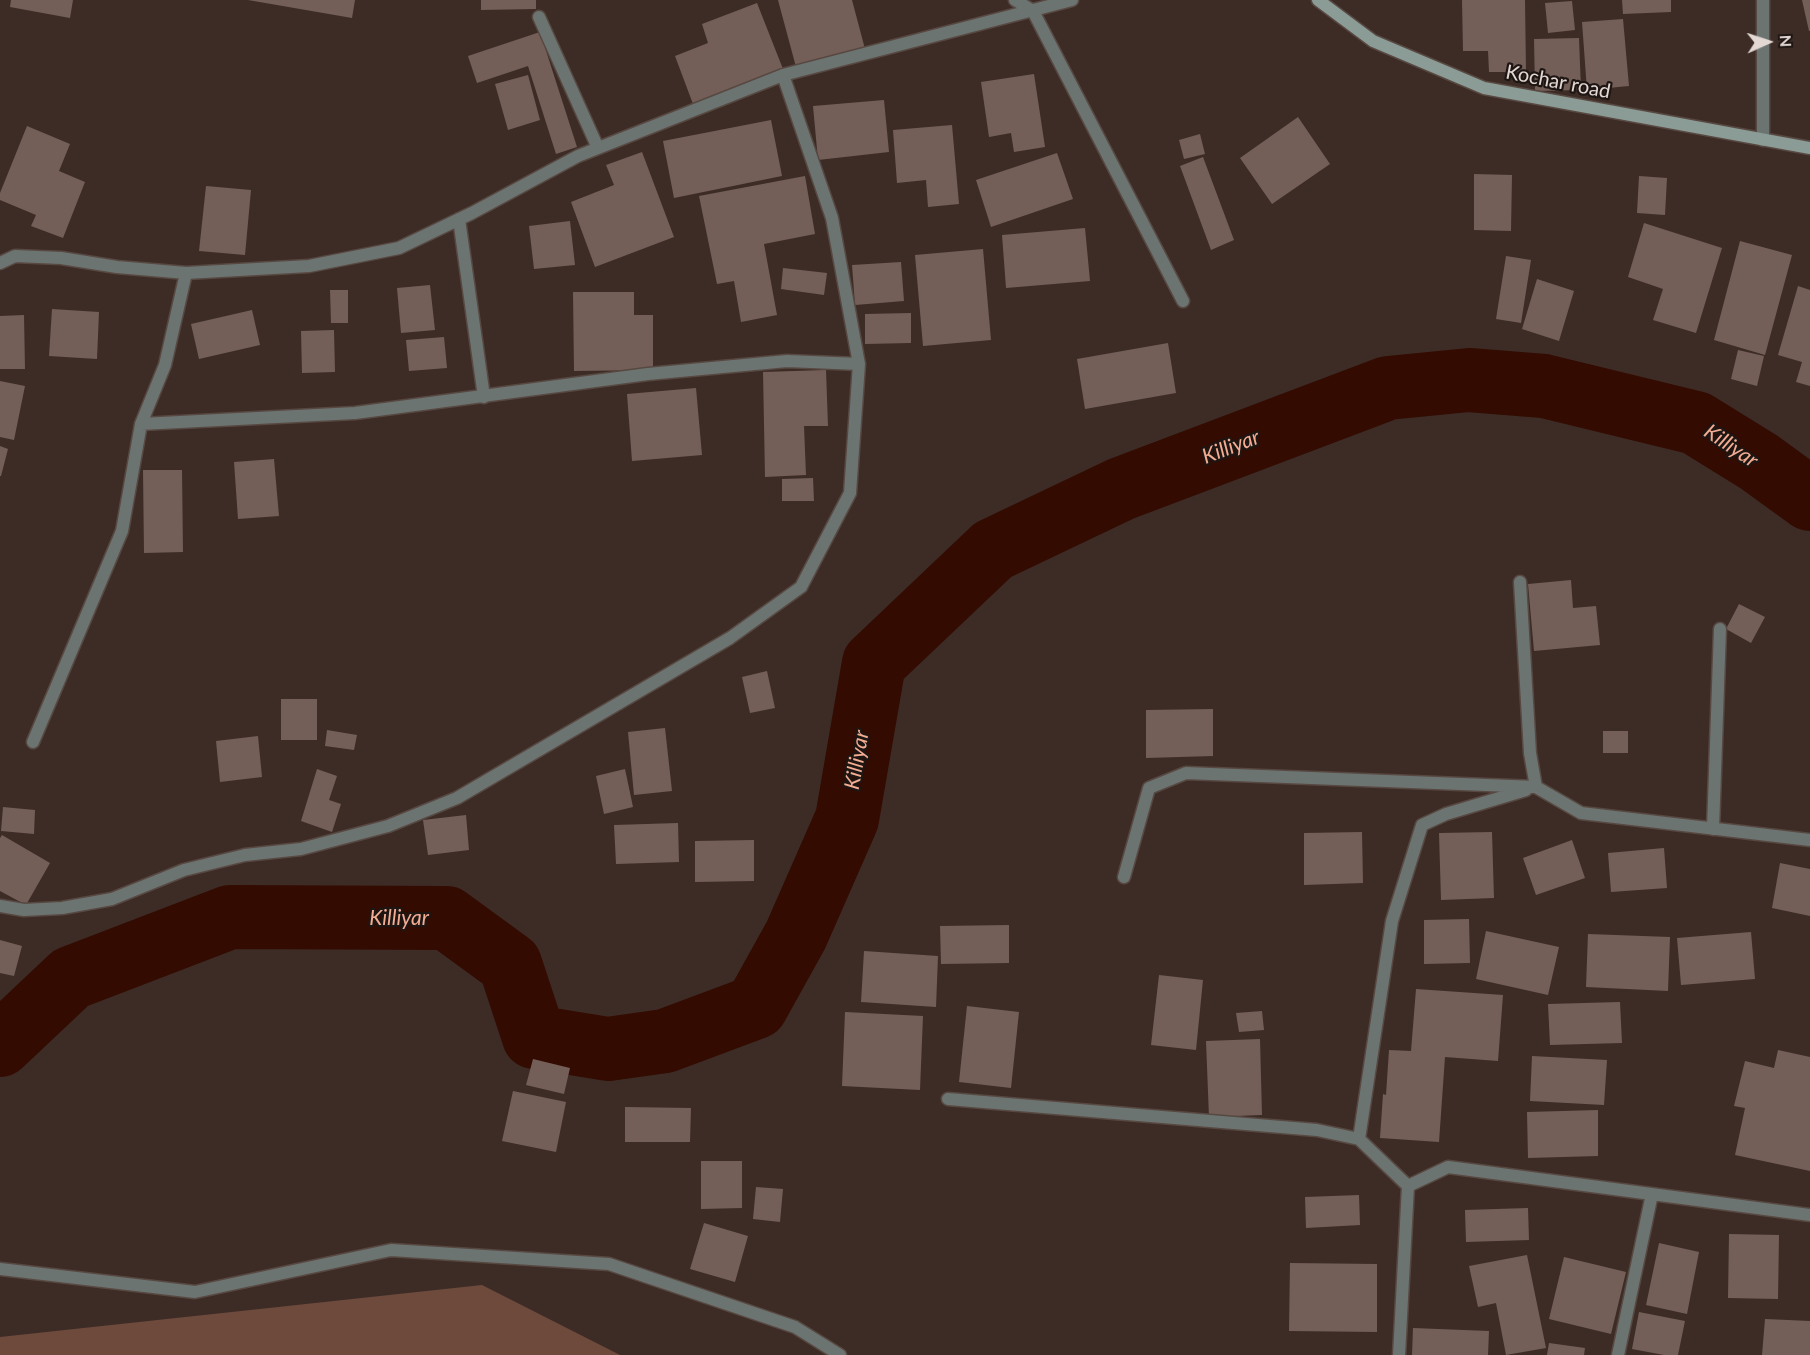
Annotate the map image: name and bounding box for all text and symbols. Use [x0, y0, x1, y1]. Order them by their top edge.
north arrow [1738, 12, 1798, 72]
text: N [1777, 34, 1796, 48]
street label: Kochar road [1504, 60, 1612, 104]
water label: Killiyar [1699, 419, 1763, 473]
water label: Killiyar [1199, 425, 1263, 469]
water label: Killiyar [839, 728, 875, 792]
water label: Killiyar [369, 905, 429, 931]

